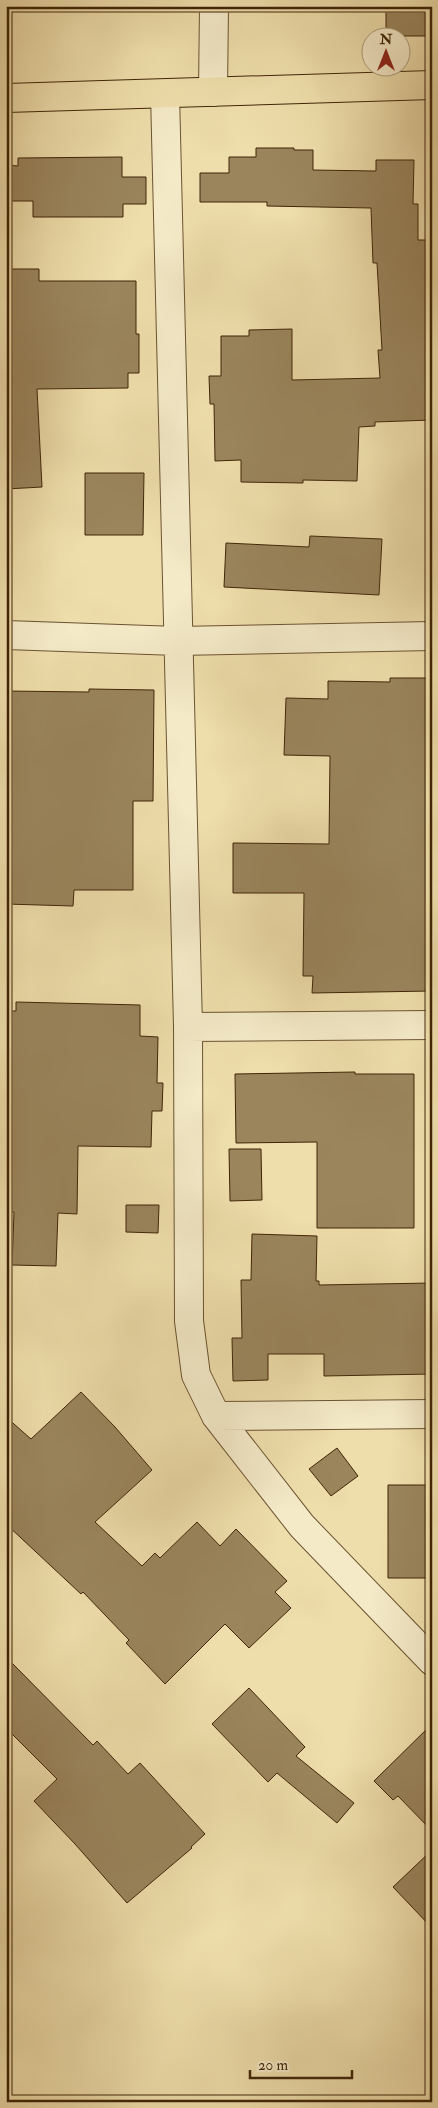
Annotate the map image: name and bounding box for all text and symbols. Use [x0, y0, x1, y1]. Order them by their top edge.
north arrow [360, 28, 410, 78]
text: N [379, 31, 393, 48]
scale bar [250, 2048, 353, 2080]
text: 20 m [258, 2056, 288, 2075]

